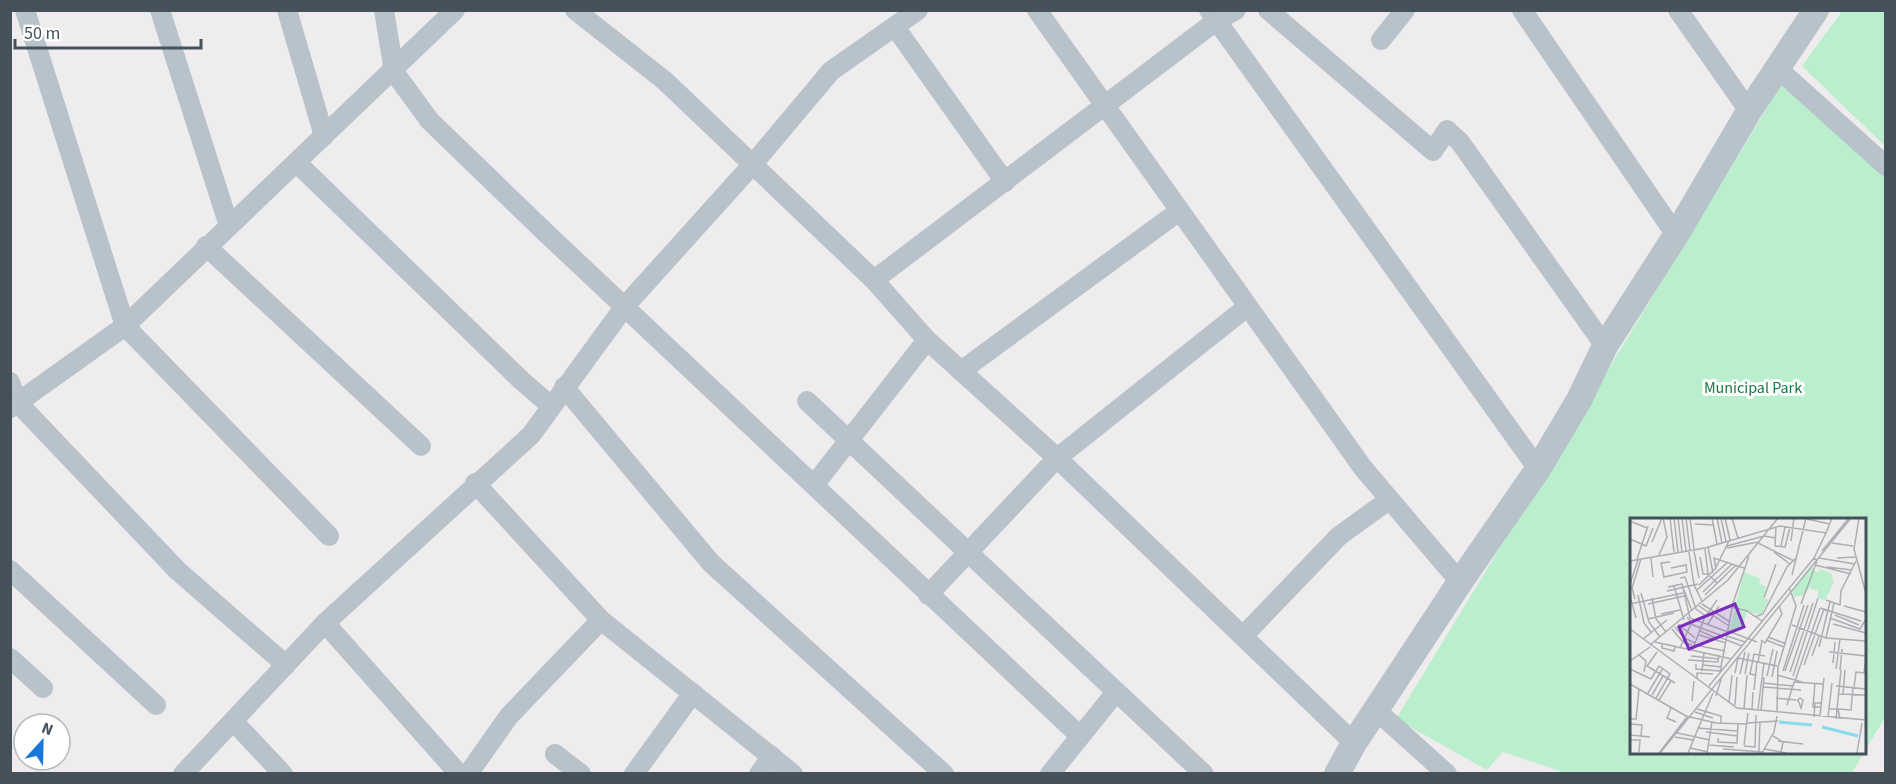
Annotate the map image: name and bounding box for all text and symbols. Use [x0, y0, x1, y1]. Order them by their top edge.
scale bar [15, 12, 201, 50]
text: 50 m [24, 21, 60, 46]
park label: Municipal Park [1704, 377, 1802, 399]
inset map [1630, 518, 1866, 754]
north arrow [12, 712, 72, 772]
text: N [38, 717, 56, 741]

